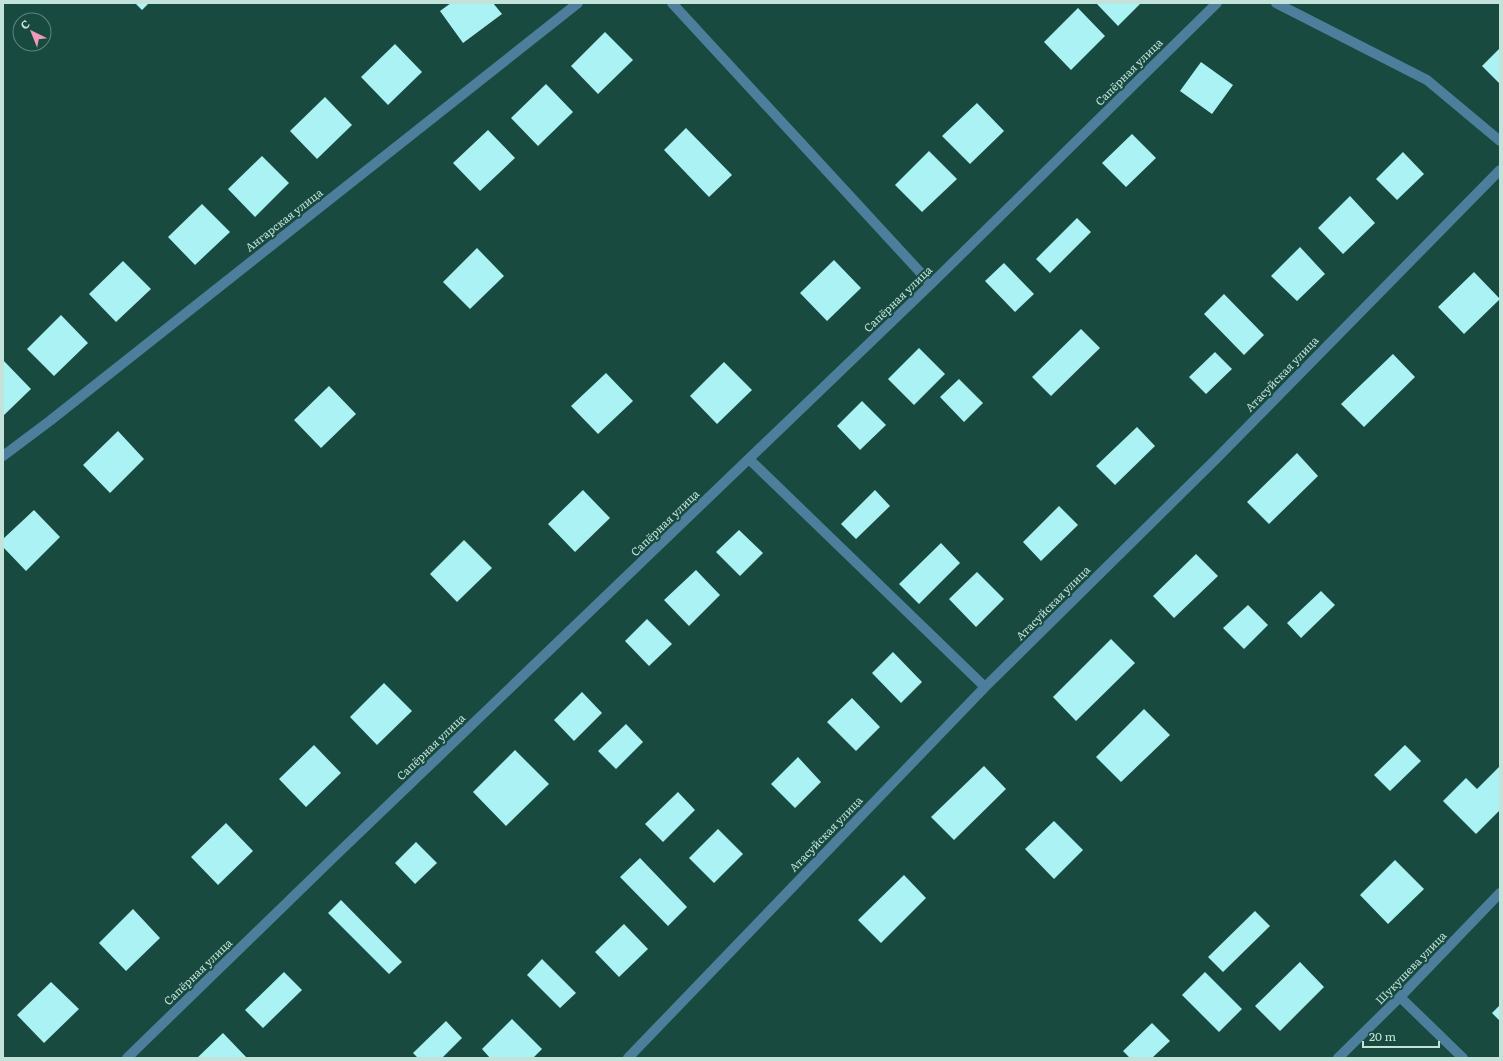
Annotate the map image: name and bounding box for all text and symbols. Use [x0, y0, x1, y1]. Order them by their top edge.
north arrow [12, 12, 52, 52]
text: С [16, 15, 33, 32]
street label: Сапёрная улица [1091, 34, 1166, 109]
street label: Ангарская улица [241, 184, 325, 255]
street label: Сапёрная улица [860, 261, 935, 335]
street label: Атасуйская улица [1241, 332, 1322, 415]
street label: Сапёрная улица [627, 485, 702, 559]
street label: Атасуйская улица [1011, 561, 1093, 643]
street label: Сапёрная улица [393, 709, 468, 783]
street label: Атасуйская улица [785, 792, 866, 875]
street label: Шукушева улица [1371, 927, 1449, 1007]
street label: Сапёрная улица [160, 934, 235, 1008]
scale bar [1363, 1023, 1439, 1049]
text: 20 m [1369, 1027, 1396, 1045]

